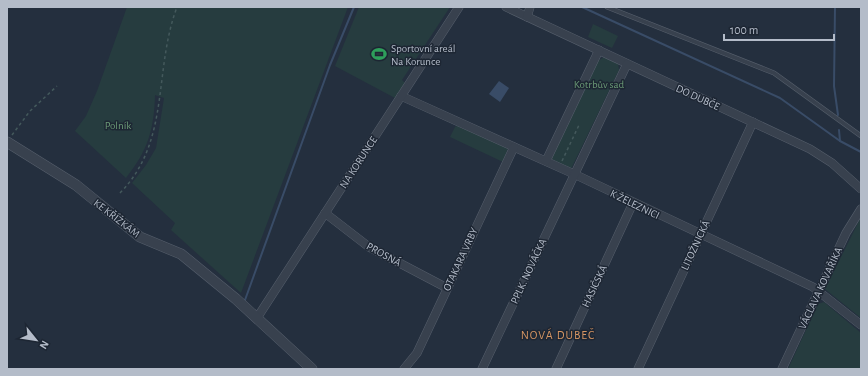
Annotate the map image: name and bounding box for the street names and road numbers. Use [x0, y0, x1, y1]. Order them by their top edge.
street label: DO DUBČE [674, 83, 722, 113]
street label: NA KORUNCE [338, 134, 380, 190]
street label: K ŽELEZNICI [608, 188, 661, 221]
street label: KE KŘÍŽKÁM [92, 196, 143, 240]
street label: LITOŽNICKÁ [678, 218, 712, 272]
street label: OTAKARA VRBY [441, 226, 480, 293]
street label: PPLK. NOVÁČKA [508, 236, 549, 306]
street label: PROSNÁ [365, 240, 404, 269]
street label: VÁCLAVA KOVAŘÍKA [796, 245, 845, 331]
street label: HASIČSKÁ [579, 262, 609, 309]

